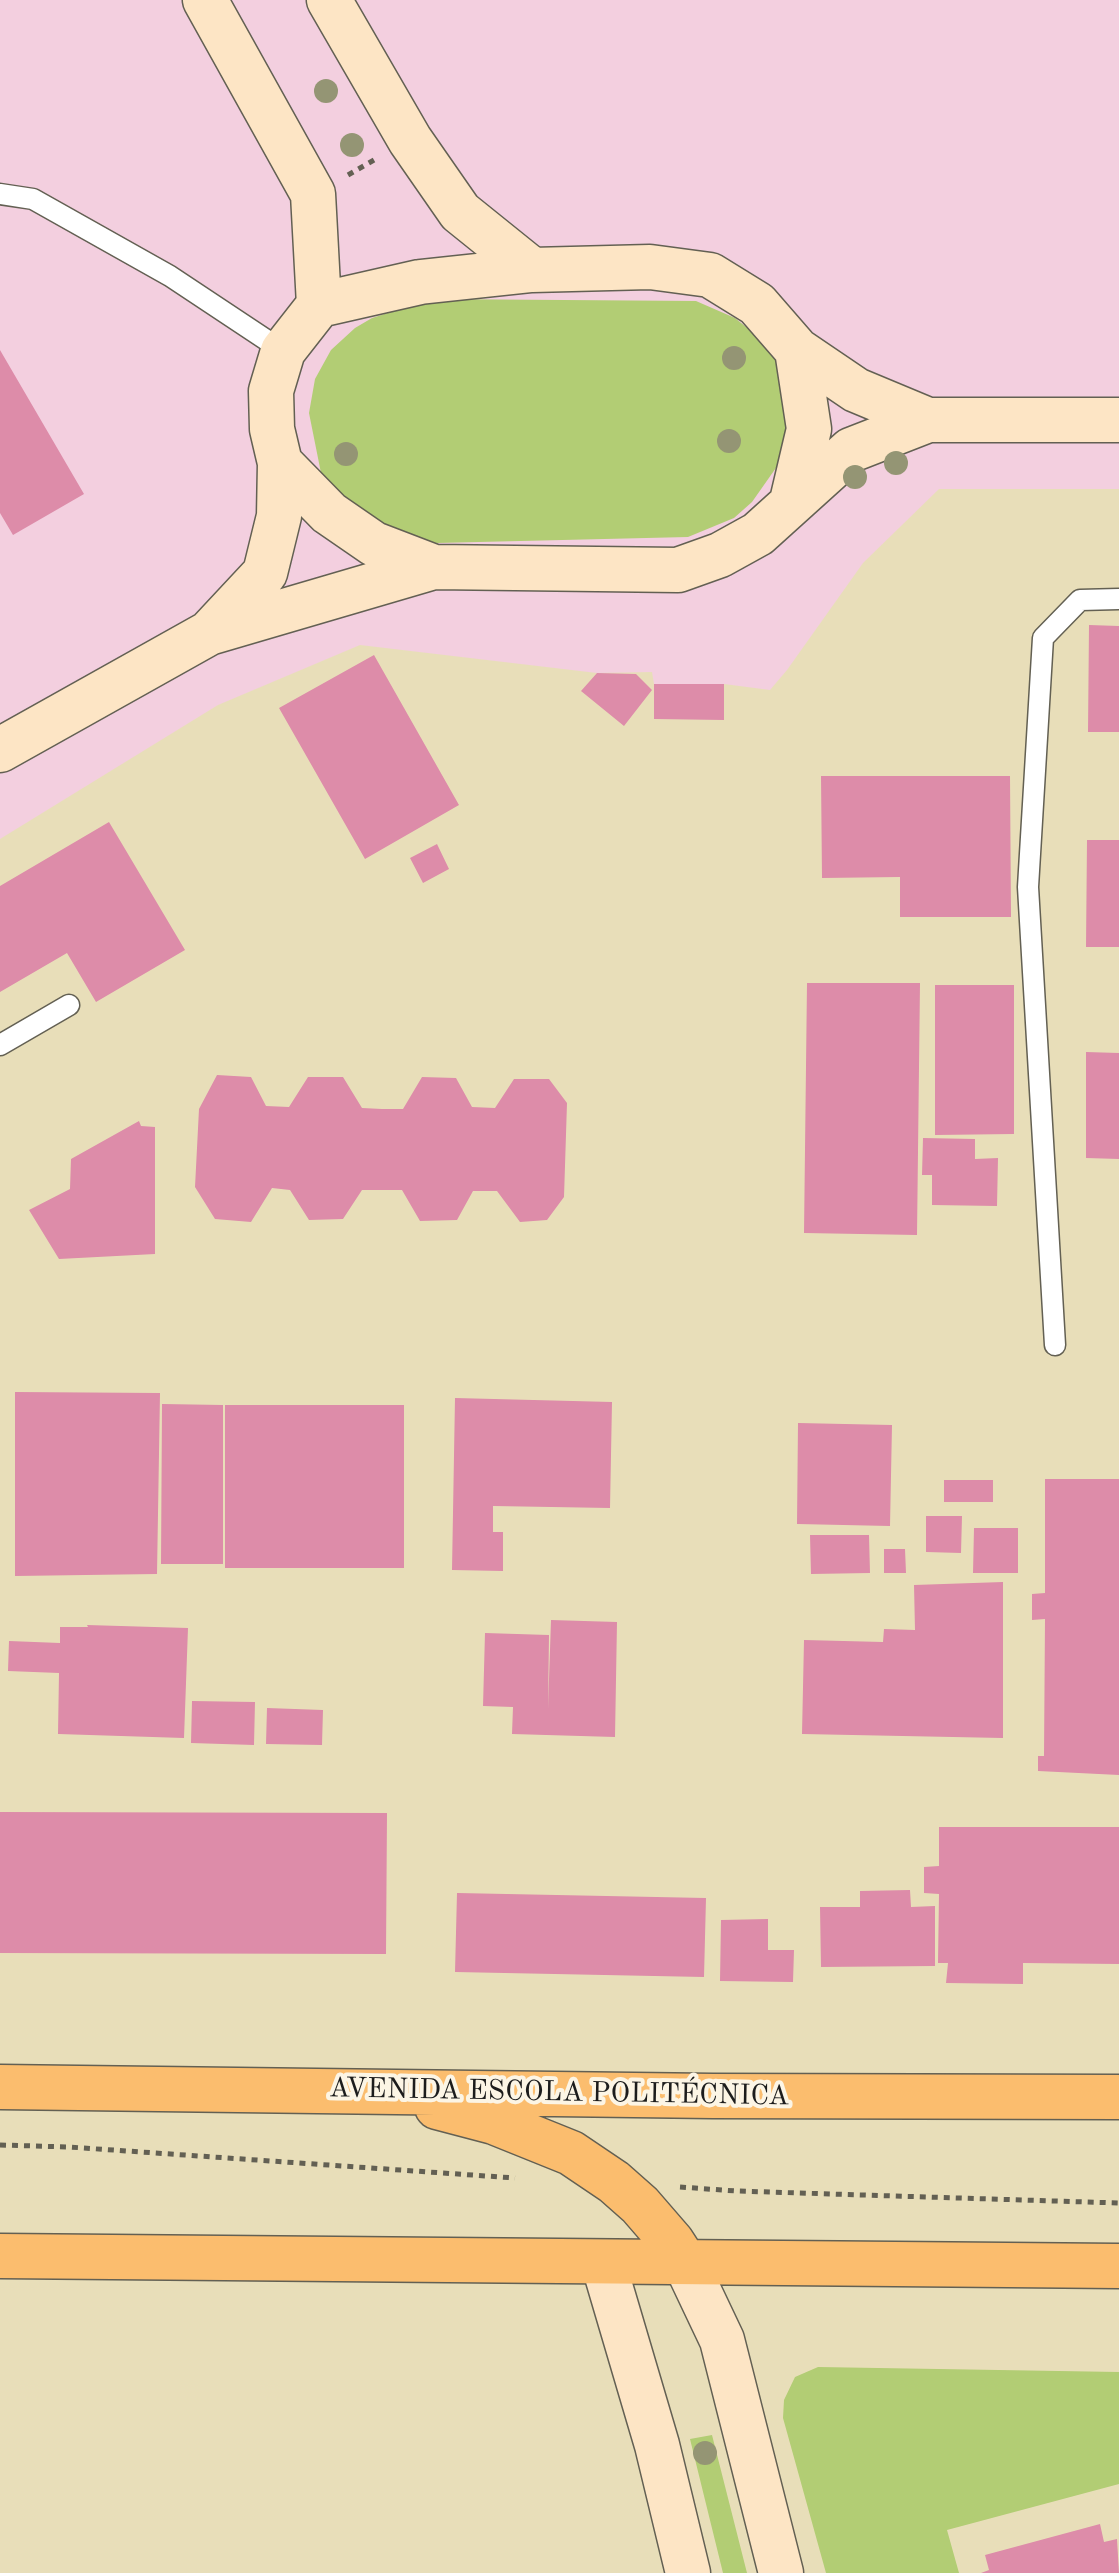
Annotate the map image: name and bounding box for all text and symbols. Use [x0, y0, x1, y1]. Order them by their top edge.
street label: AVENIDA ESCOLA POLITÉCNICA [329, 2072, 789, 2114]

